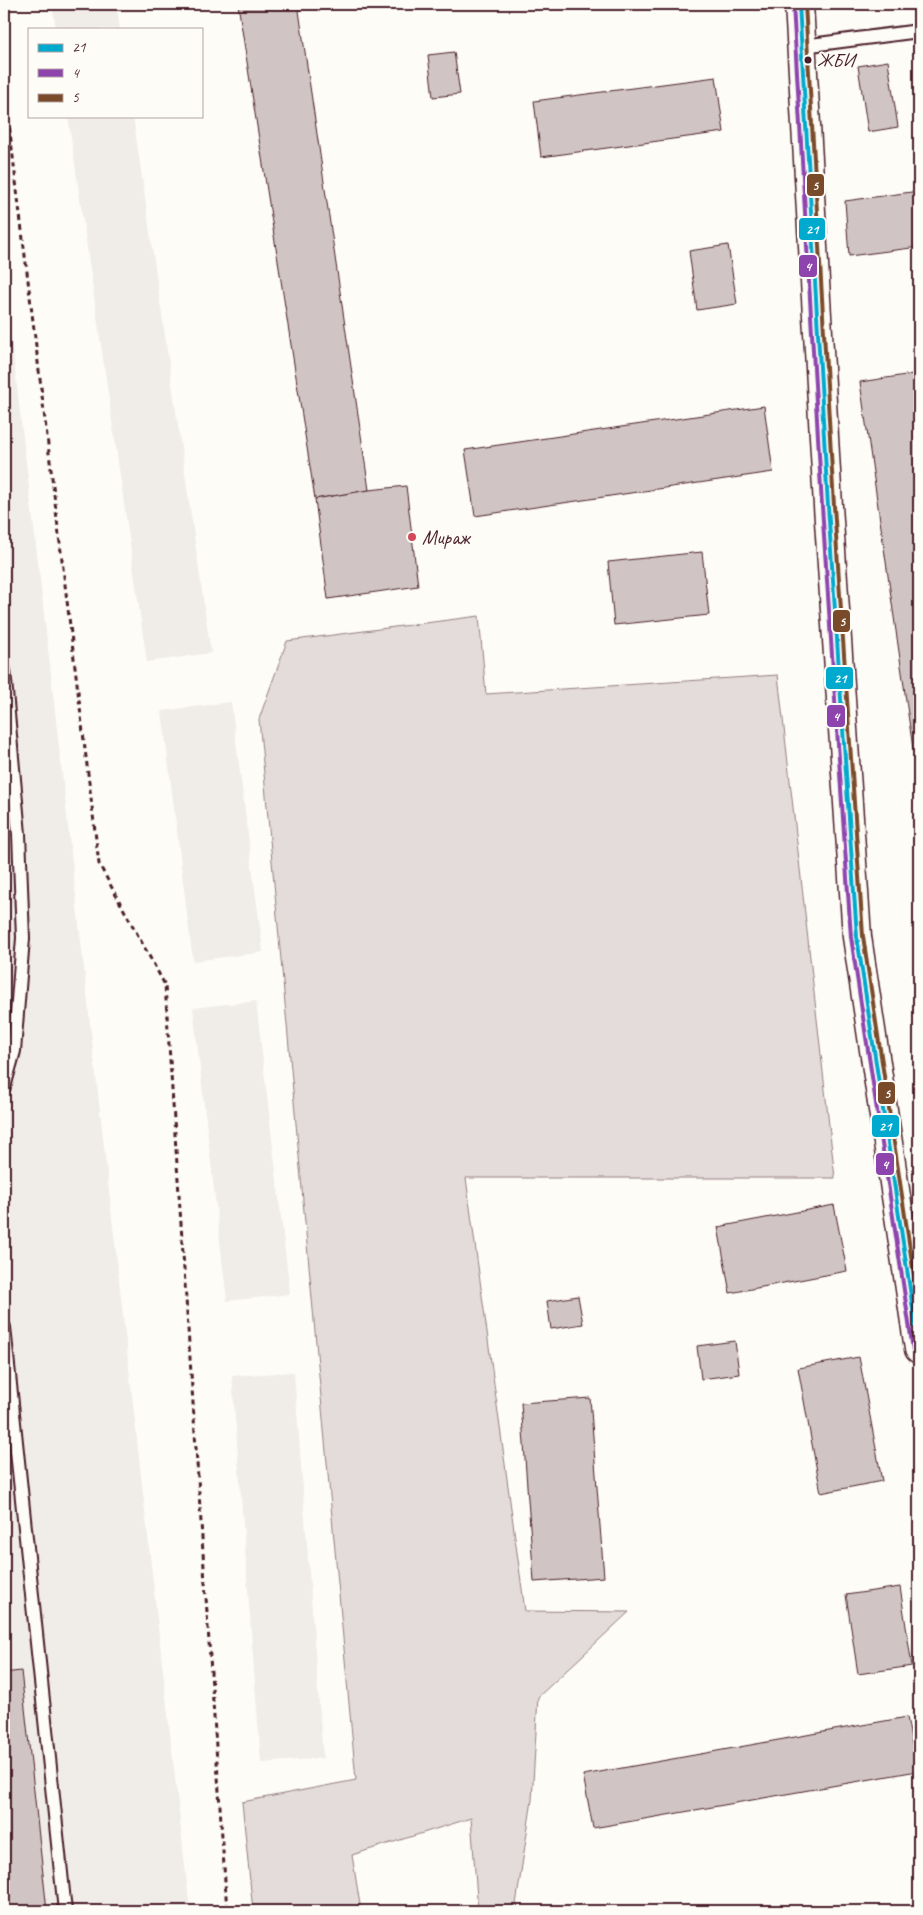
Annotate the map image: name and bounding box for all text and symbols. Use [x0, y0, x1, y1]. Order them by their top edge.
legend [28, 28, 202, 118]
text: 21 [72, 38, 87, 57]
place label: ЖБИ [817, 48, 858, 72]
marker: ЖБИ [803, 55, 813, 65]
text: 4 [72, 64, 80, 83]
text: 5 [72, 88, 80, 107]
line badge: 5 [806, 173, 825, 197]
text: 5 [812, 177, 820, 194]
line badge: 21 [798, 217, 826, 241]
text: 21 [806, 221, 820, 238]
line badge: 4 [798, 254, 818, 278]
text: 4 [805, 258, 813, 275]
place label: Мираж [422, 525, 471, 550]
marker: Мираж [406, 531, 418, 543]
line badge: 5 [832, 609, 851, 633]
text: 5 [839, 613, 847, 630]
line badge: 21 [825, 666, 854, 690]
text: 21 [834, 670, 848, 687]
line badge: 4 [826, 704, 846, 728]
text: 4 [833, 708, 841, 725]
line badge: 5 [877, 1081, 896, 1105]
text: 5 [884, 1085, 892, 1102]
line badge: 21 [871, 1114, 900, 1138]
text: 21 [879, 1118, 893, 1135]
line badge: 4 [875, 1152, 895, 1176]
text: 4 [882, 1156, 890, 1173]

